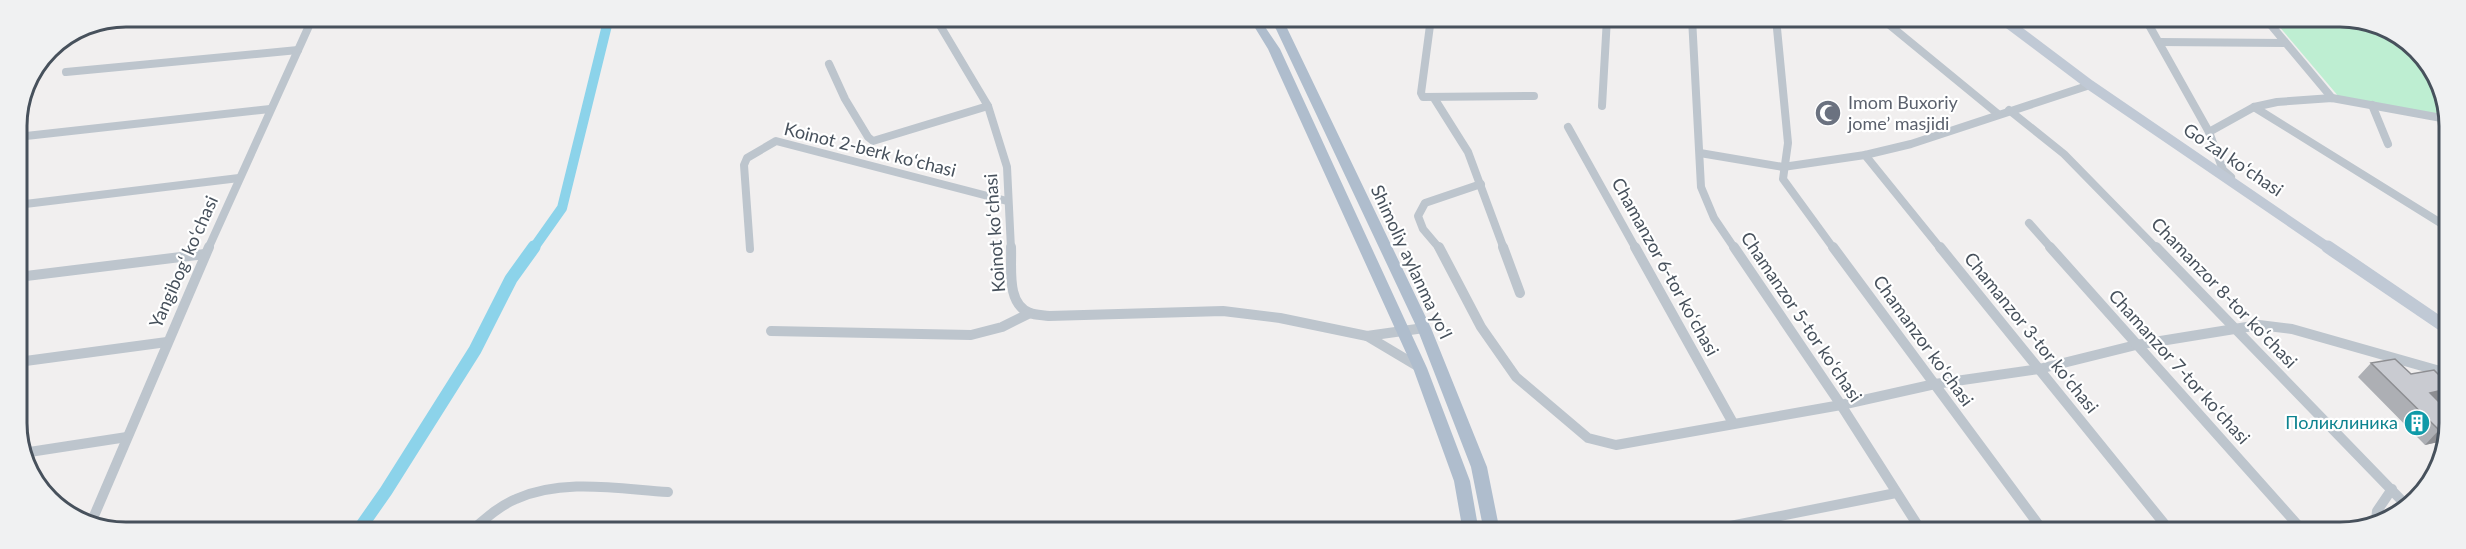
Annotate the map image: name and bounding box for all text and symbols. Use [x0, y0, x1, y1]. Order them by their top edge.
place label: Imom Buxoriy jome’ masjidi [1847, 91, 1958, 134]
mosque icon: Imom Buxoriy jome’ masjidi [1813, 98, 1843, 128]
street label: Koinot 2-berk koʻchasi [782, 117, 958, 181]
street label: Goʻzal koʻchasi [2180, 118, 2288, 201]
street label: Koinot koʻchasi [979, 173, 1009, 293]
street label: Chamanzor 6-tor koʻchasi [1608, 173, 1724, 360]
street label: Shimoliy aylanma yoʻl [1367, 181, 1457, 342]
street label: Yangibogʻ koʻchasi [144, 192, 222, 331]
street label: Chamanzor 8-tor koʻchasi [2147, 212, 2302, 372]
street label: Chamanzor 5-tor koʻchasi [1737, 227, 1867, 406]
street label: Chamanzor 3-tor koʻchasi [1960, 247, 2103, 417]
street label: Chamanzor koʻchasi [1869, 271, 1979, 410]
street label: Chamanzor 7-tor koʻchasi [2104, 284, 2255, 448]
building icon: Поликлиника [2402, 408, 2432, 438]
place label: Поликлиника [2285, 411, 2398, 433]

